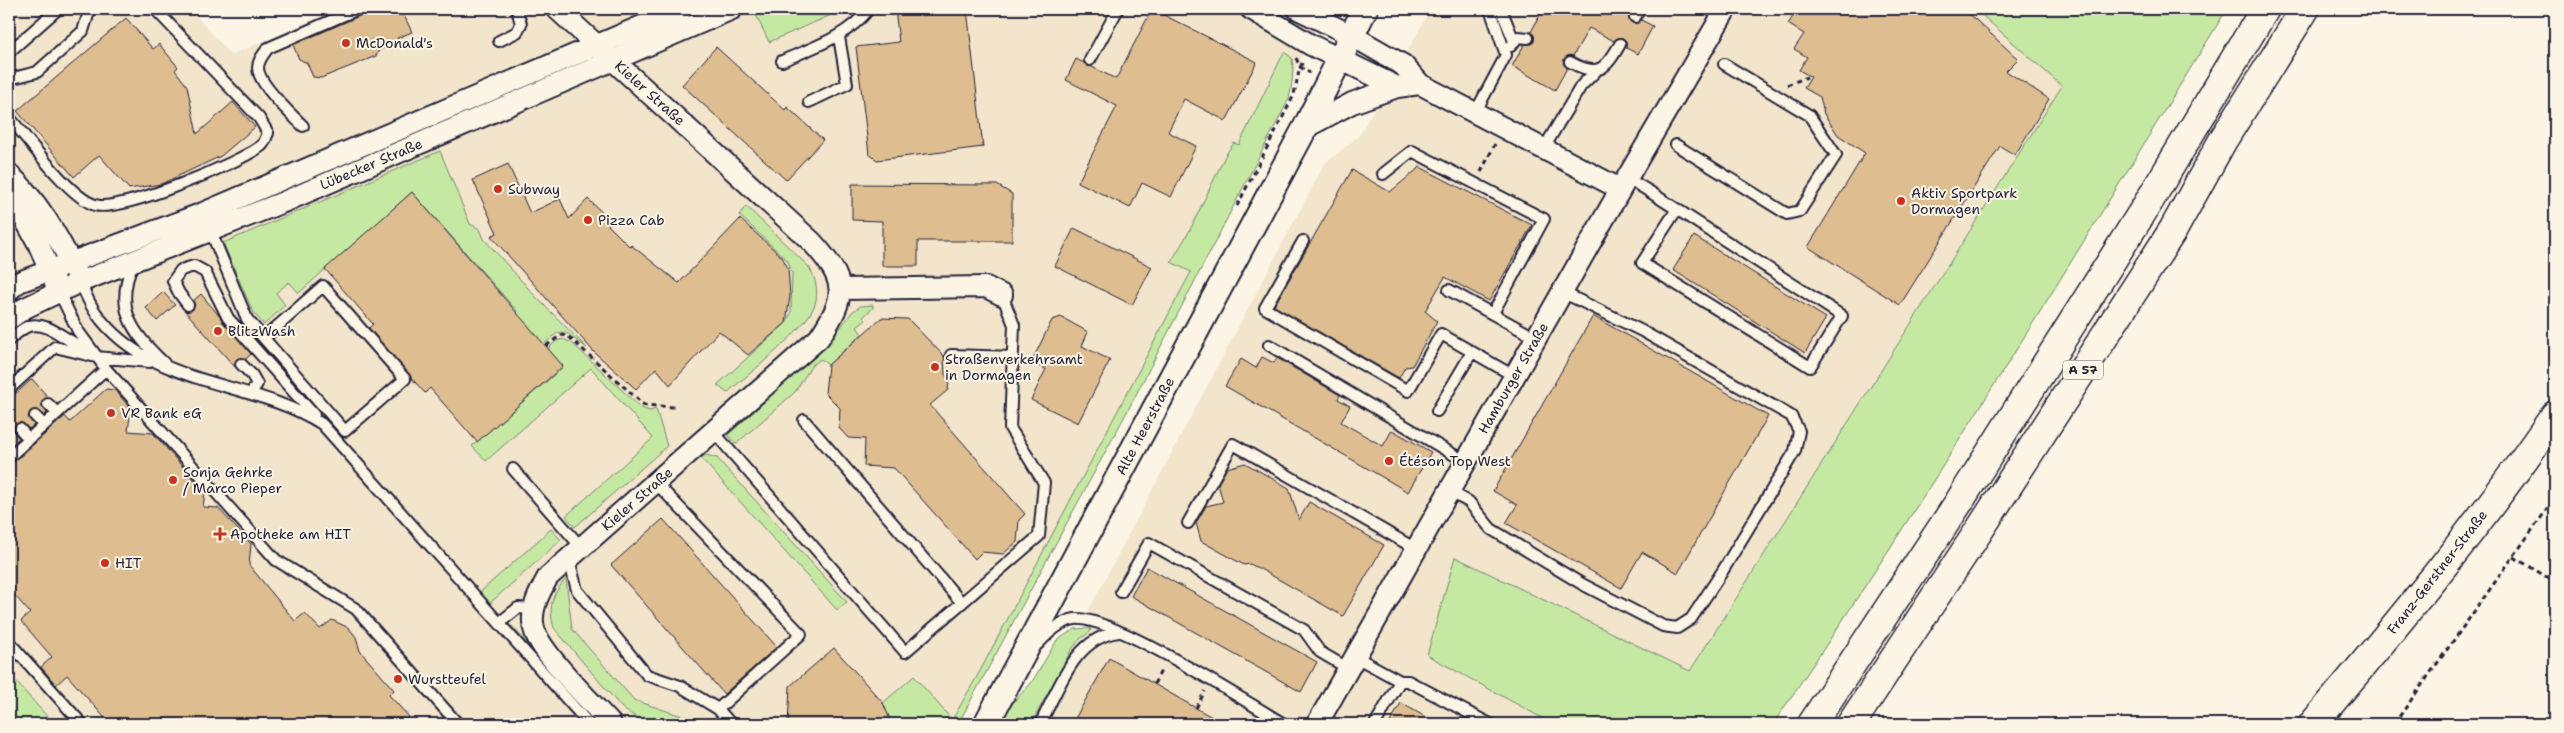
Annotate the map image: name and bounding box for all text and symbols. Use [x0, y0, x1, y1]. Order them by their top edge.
place label: McDonald's [356, 34, 433, 52]
marker: McDonald's [340, 37, 352, 49]
street label: Kieler Straße [611, 57, 689, 129]
street label: Lübecker Straße [317, 134, 425, 194]
place label: Subway [508, 180, 560, 198]
marker: Subway [492, 183, 504, 195]
place label: Aktiv Sportpark Dormagen [1911, 184, 2017, 218]
marker: Aktiv Sportpark Dormagen [1895, 195, 1907, 207]
place label: Pizza Cab [598, 211, 665, 229]
marker: Pizza Cab [582, 214, 594, 226]
street label: Hamburger Straße [1474, 319, 1552, 437]
place label: BlitzWash [228, 322, 296, 340]
marker: BlitzWash [212, 325, 224, 337]
place label: Straßenverkehrsamt in Dormagen [945, 350, 1083, 384]
road number: A 57 [2063, 360, 2103, 380]
marker: Straßenverkehrsamt in Dormagen [929, 361, 941, 373]
street label: Alte Heerstraße [1112, 374, 1178, 478]
place label: VR Bank eG [121, 404, 202, 422]
marker: VR Bank eG [105, 407, 117, 419]
place label: Étéson Top West [1399, 452, 1511, 470]
marker: Étéson Top West [1383, 455, 1395, 467]
place label: Sonja Gehrke / Marco Pieper [183, 463, 283, 497]
street label: Kieler Straße [598, 463, 676, 535]
marker: Sonja Gehrke / Marco Pieper [167, 474, 179, 486]
street label: Franz-Gerstner-Straße [2383, 506, 2491, 638]
place label: Apotheke am HIT [230, 525, 351, 543]
marker: Apotheke am HIT [214, 528, 226, 540]
place label: HIT [115, 554, 142, 572]
marker: HIT [99, 557, 111, 569]
place label: Wurstteufel [408, 670, 487, 688]
marker: Wurstteufel [392, 673, 404, 685]

